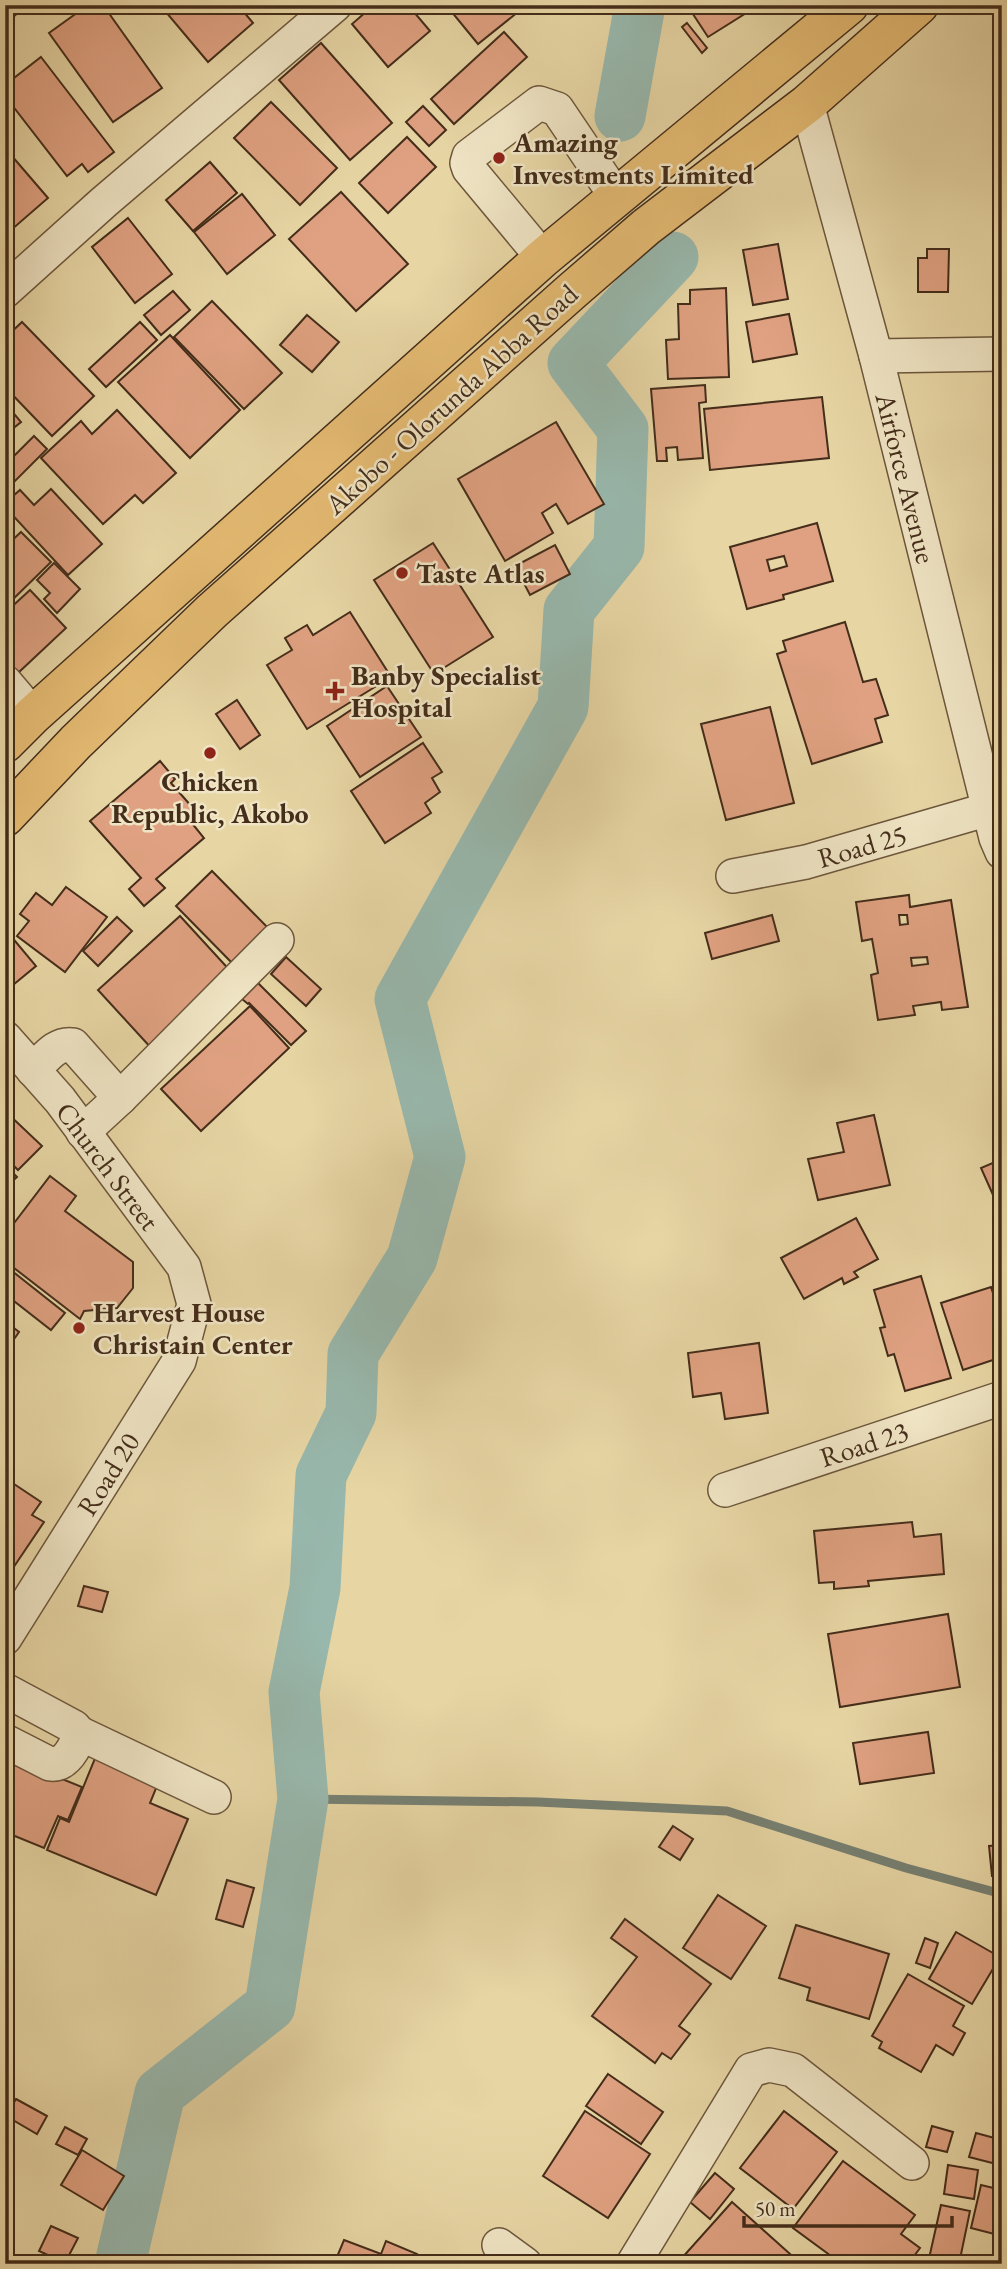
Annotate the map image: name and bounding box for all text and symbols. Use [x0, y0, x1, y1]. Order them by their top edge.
place label: Amazing Investments Limited [512, 124, 754, 192]
marker: Amazing Investments Limited [491, 150, 507, 166]
street label: Akobo - Olorunda Abba Road [316, 275, 586, 523]
street label: Airforce Avenue [867, 388, 945, 567]
place label: Taste Atlas [416, 555, 545, 591]
marker: Taste Atlas [394, 565, 410, 581]
place label: Banby Specialist Hospital [351, 657, 541, 725]
marker: Banby Specialist Hospital [325, 681, 345, 701]
marker: Chicken Republic, Akobo [202, 745, 218, 761]
place label: Chicken Republic, Akobo [111, 763, 309, 831]
street label: Road 25 [813, 816, 911, 876]
street label: Church Street [48, 1095, 168, 1237]
place label: Harvest House Christain Center [93, 1294, 293, 1362]
marker: Harvest House Christain Center [71, 1320, 87, 1336]
street label: Road 23 [815, 1413, 913, 1475]
street label: Road 20 [69, 1426, 147, 1522]
scale bar [744, 2185, 953, 2229]
text: 50 m [755, 2195, 796, 2222]

